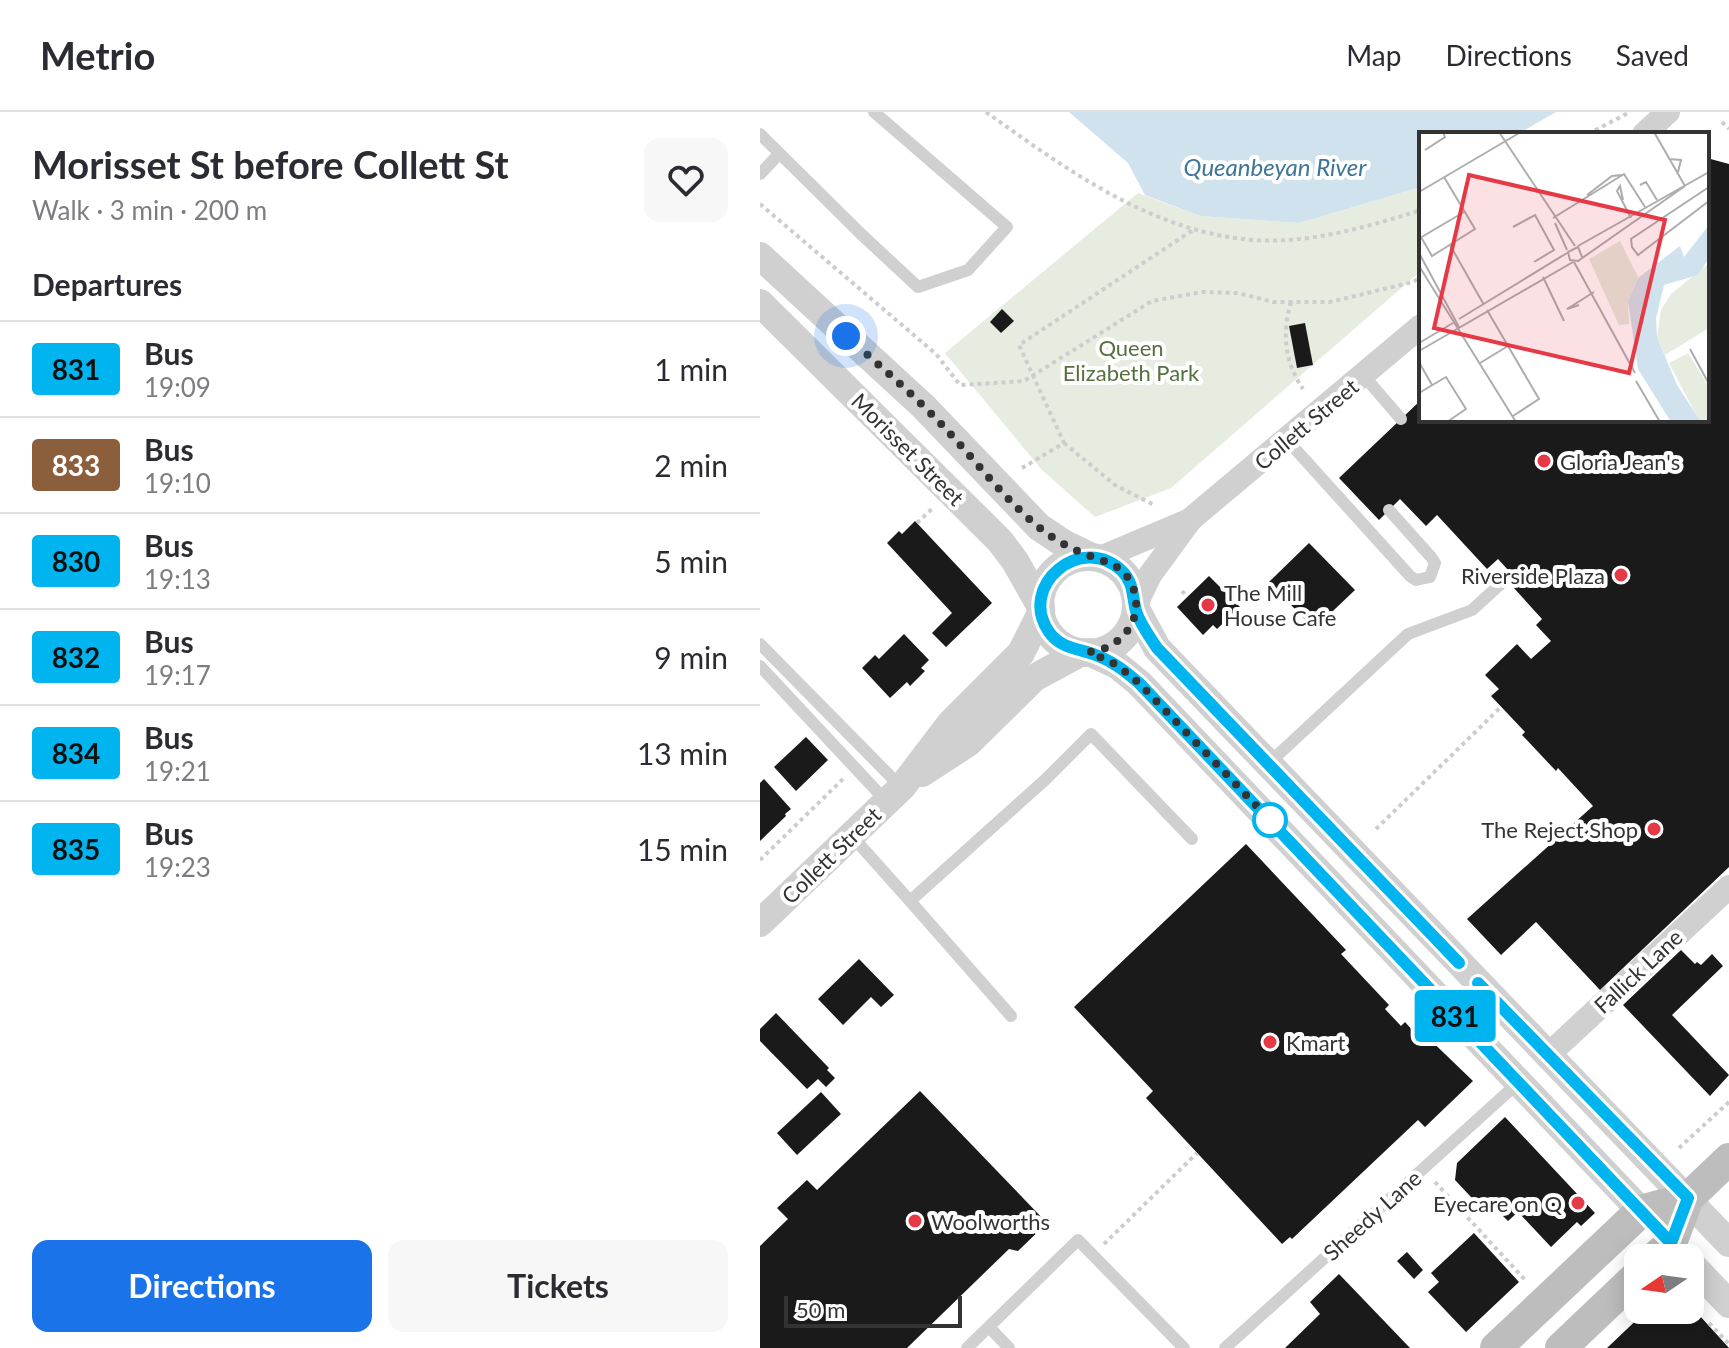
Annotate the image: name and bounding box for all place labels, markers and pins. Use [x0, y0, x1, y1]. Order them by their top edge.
place label: Gloria Jean's [1560, 448, 1680, 475]
marker: Gloria Jean's [1535, 452, 1553, 470]
place label: Riverside Plaza [1461, 562, 1605, 589]
marker: Riverside Plaza [1612, 566, 1630, 584]
place label: The Mill House Cafe [1224, 579, 1336, 631]
marker: The Mill House Cafe [1199, 596, 1217, 614]
unlabelled marker [1253, 803, 1287, 837]
place label: The Reject Shop [1481, 816, 1638, 843]
marker: The Reject Shop [1645, 820, 1663, 838]
place label: Kmart [1286, 1029, 1346, 1056]
marker: Kmart [1261, 1033, 1279, 1051]
place label: Eyecare on Q [1433, 1190, 1562, 1217]
marker: Eyecare on Q [1569, 1194, 1587, 1212]
place label: Woolworths [931, 1208, 1050, 1235]
marker: Woolworths [906, 1212, 924, 1230]

